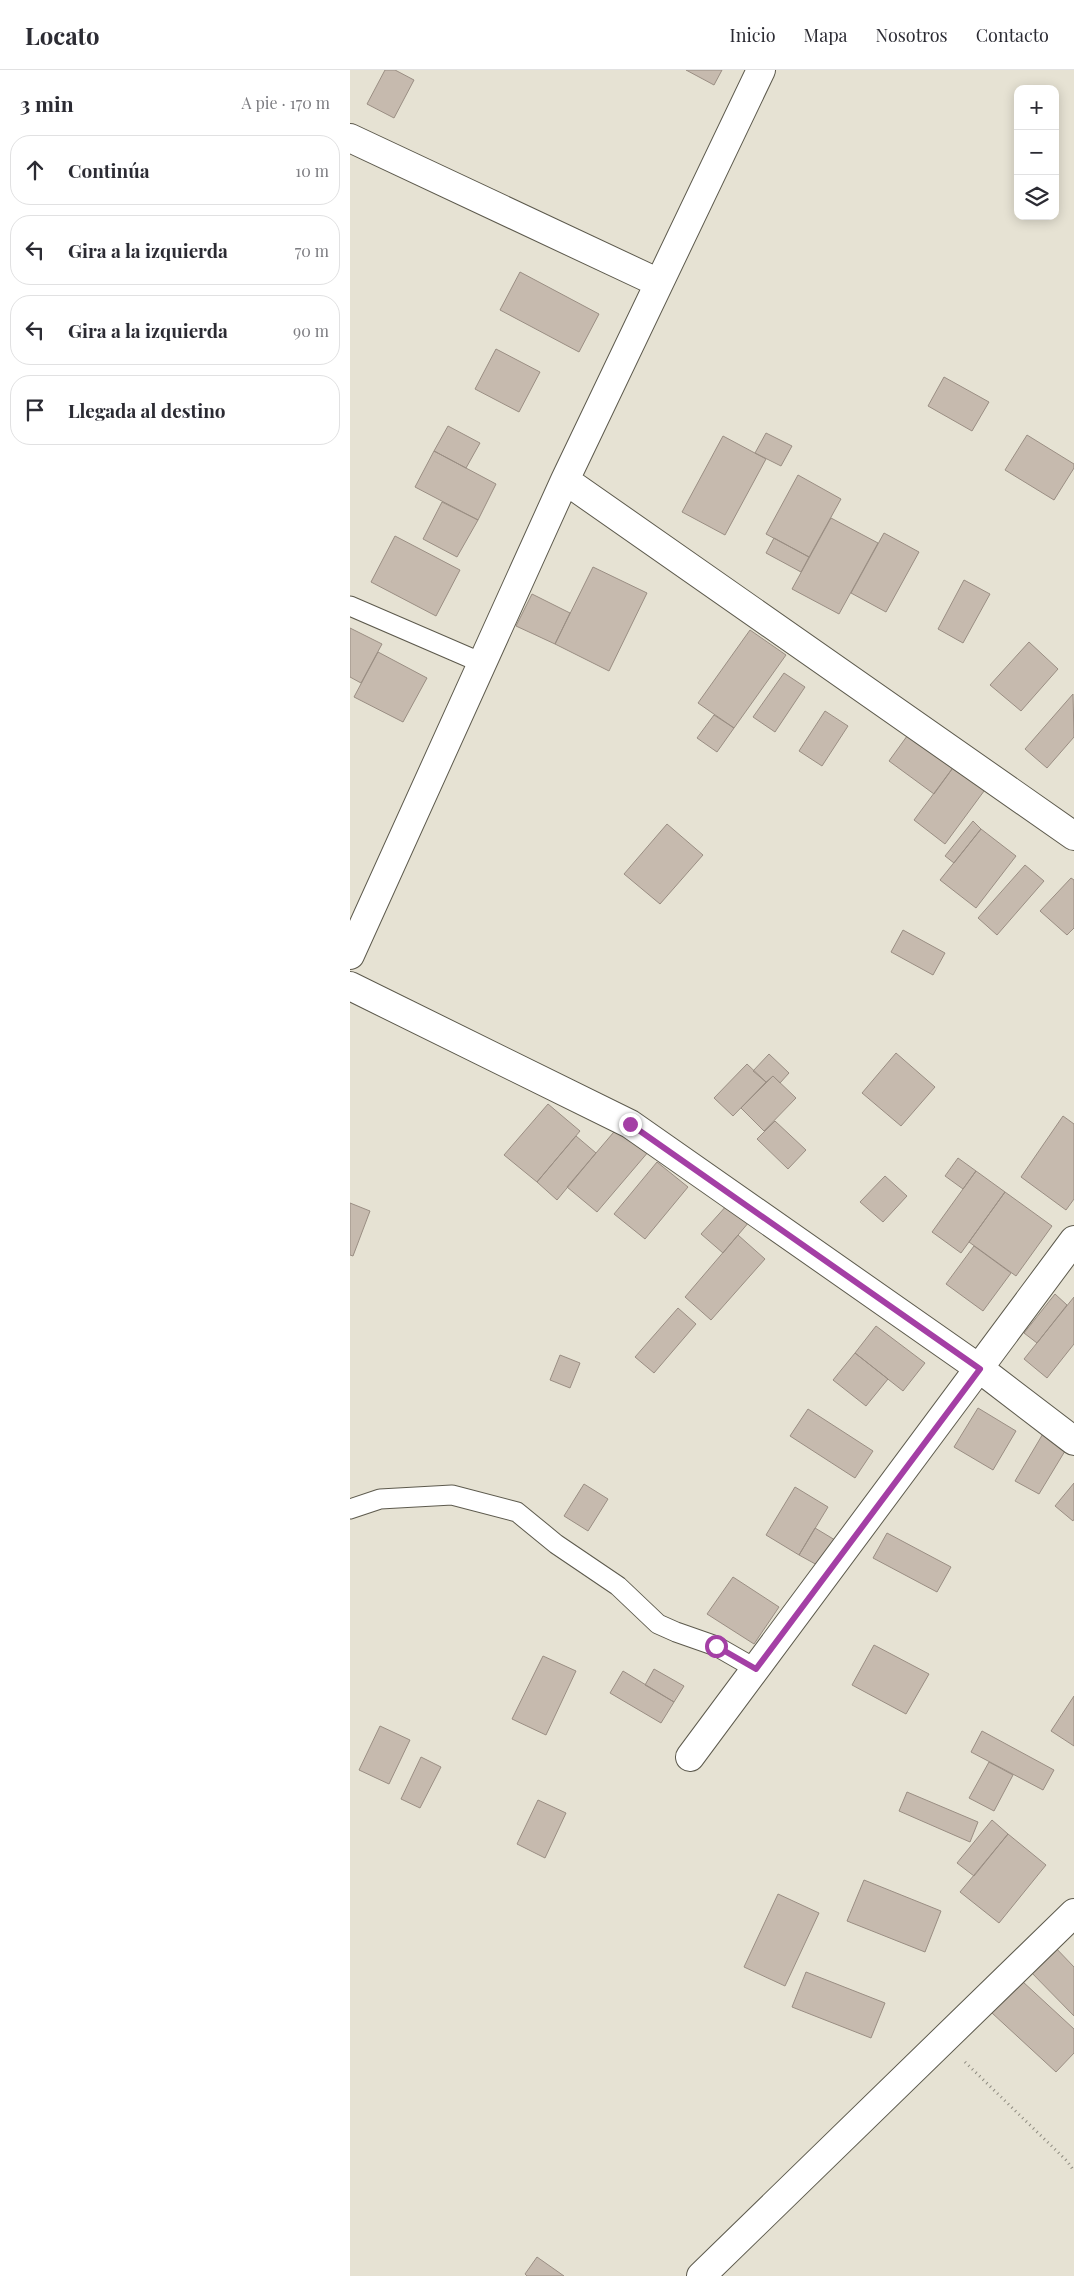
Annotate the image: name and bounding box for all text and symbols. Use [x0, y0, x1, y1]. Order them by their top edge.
text: Locato [25, 19, 99, 51]
text: Inicio [730, 23, 776, 47]
text: Mapa [804, 23, 848, 47]
text: Nosotros [876, 23, 948, 47]
text: Contacto [976, 23, 1049, 47]
map controls [1014, 85, 1059, 220]
button: + [1014, 85, 1059, 130]
text: 3 min [20, 89, 74, 117]
text: A pie · 170 m [241, 92, 330, 113]
button: − [1014, 130, 1059, 175]
icon: ahead [21, 156, 49, 184]
text: Continúa [68, 157, 150, 183]
text: 10 m [295, 160, 329, 181]
button: layers [1014, 175, 1059, 220]
icon: left [21, 236, 49, 264]
text: Gira a la izquierda [68, 237, 228, 263]
text: 70 m [295, 240, 329, 261]
icon: left [21, 316, 49, 344]
text: Gira a la izquierda [68, 317, 228, 343]
text: 90 m [293, 320, 329, 341]
icon: arrive [21, 396, 49, 424]
text: Llegada al destino [68, 397, 226, 423]
route end [619, 1113, 642, 1136]
route start [705, 1635, 728, 1658]

